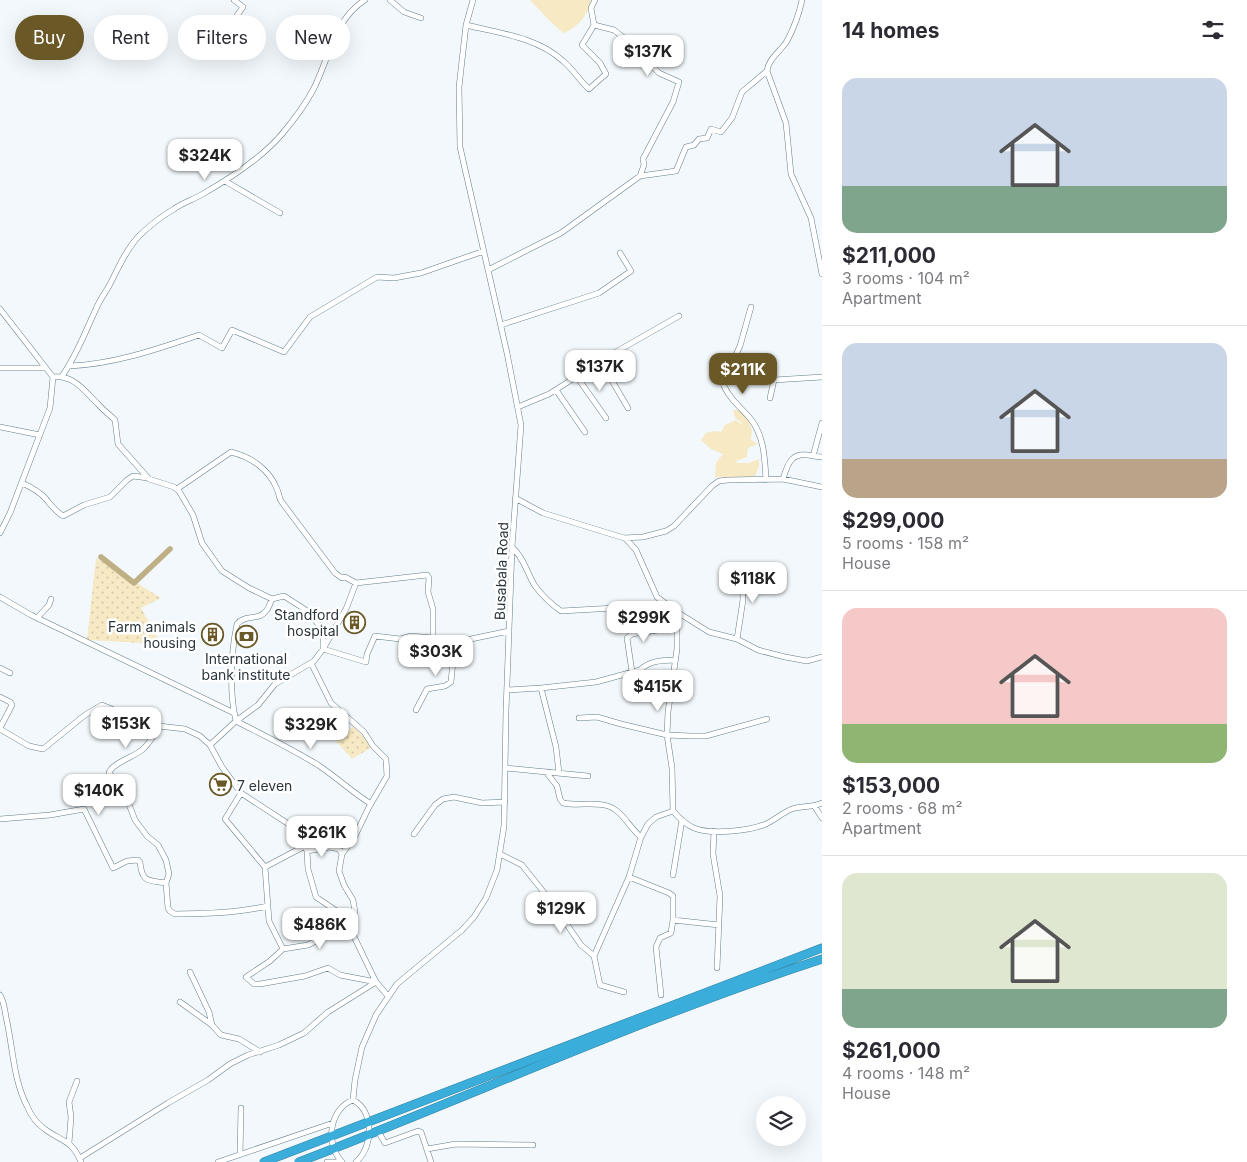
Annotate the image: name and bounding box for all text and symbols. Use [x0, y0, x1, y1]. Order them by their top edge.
chip: Buy [15, 15, 84, 60]
chip: Rent [94, 15, 168, 60]
chip: Filters [178, 15, 266, 60]
chip: New [276, 15, 350, 60]
icon: filters [1199, 16, 1227, 44]
text: 14 homes [842, 18, 940, 43]
pin: $137K [613, 34, 683, 77]
text: $137K [624, 41, 672, 61]
icon: home [990, 110, 1080, 200]
pin: $324K [170, 138, 240, 181]
text: $324K [179, 145, 231, 165]
text: $211,000 [842, 243, 936, 268]
text: 3 rooms · 104 m² [842, 268, 970, 288]
text: Apartment [842, 288, 922, 308]
pin: $137K [565, 350, 635, 392]
pin: $211K [708, 352, 778, 395]
text: $137K [576, 356, 624, 376]
text: $211K [720, 359, 766, 379]
icon: home [990, 376, 1080, 466]
text: $299,000 [842, 508, 945, 533]
street label: Busabala Road [491, 522, 511, 620]
text: 5 rooms · 158 m² [842, 533, 969, 553]
text: House [842, 553, 891, 573]
pin: $118K [718, 562, 788, 604]
text: $118K [730, 568, 776, 588]
pin: $299K [609, 600, 679, 643]
place label: Standford hospital [274, 606, 339, 639]
text: $299K [618, 607, 670, 627]
building icon: Standford hospital [343, 610, 367, 634]
place label: Farm animals housing [108, 618, 196, 651]
building icon: Farm animals housing [200, 622, 224, 646]
bank icon: International bank institute [234, 624, 258, 648]
pin: $303K [401, 634, 471, 677]
text: $303K [409, 641, 463, 661]
icon: home [990, 641, 1080, 731]
place label: International bank institute [202, 650, 290, 683]
pin: $415K [623, 670, 693, 712]
text: $415K [633, 676, 683, 696]
pin: $153K [91, 706, 161, 749]
pin: $329K [276, 708, 346, 750]
text: $153K [101, 713, 151, 733]
text: $329K [285, 714, 337, 734]
supermarket icon: 7 eleven [209, 773, 233, 797]
text: $153,000 [842, 773, 940, 798]
pin: $140K [64, 774, 134, 816]
place label: 7 eleven [237, 777, 292, 794]
text: $140K [74, 780, 124, 800]
text: 2 rooms · 68 m² [842, 798, 963, 818]
pin: $261K [287, 816, 357, 858]
text: Apartment [842, 818, 922, 838]
text: $261K [297, 822, 347, 842]
pin: $129K [526, 892, 596, 934]
text: $129K [536, 898, 586, 918]
icon: home [990, 906, 1080, 996]
pin: $486K [285, 908, 355, 950]
text: $486K [293, 914, 347, 934]
text: $261,000 [842, 1038, 941, 1063]
text: 4 rooms · 148 m² [842, 1063, 970, 1083]
text: House [842, 1083, 891, 1103]
map controls [756, 1096, 806, 1146]
button: layers [756, 1096, 806, 1146]

